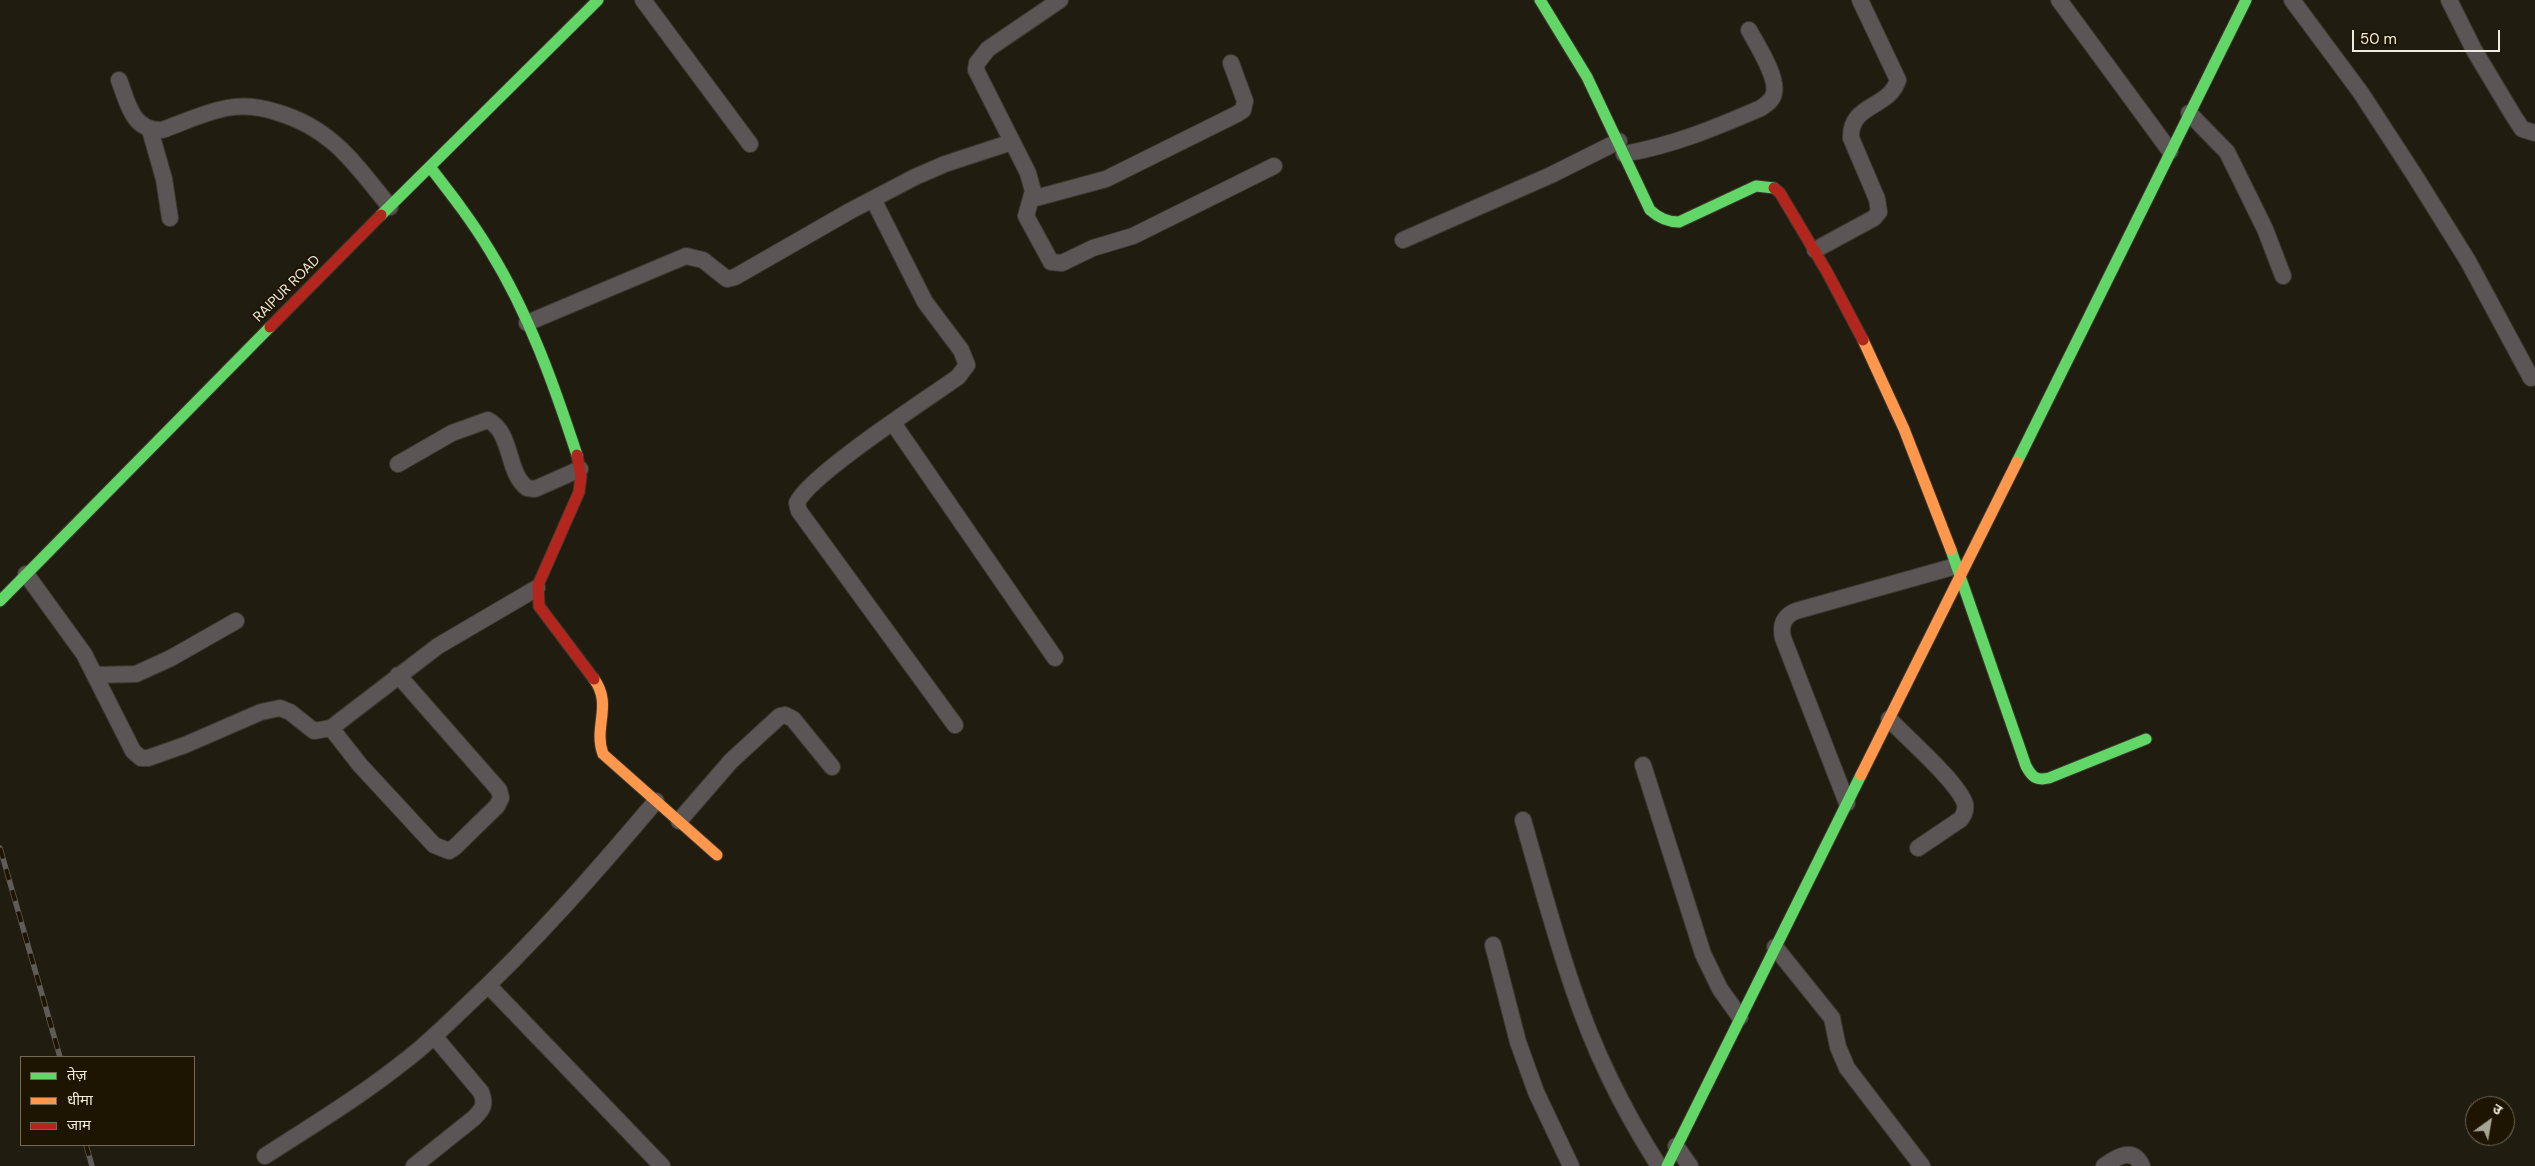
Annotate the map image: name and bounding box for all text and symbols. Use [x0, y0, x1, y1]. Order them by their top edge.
scale bar [2355, 20, 2502, 52]
text: 50 m [2360, 29, 2397, 49]
street label: RAIPUR ROAD [250, 252, 324, 326]
legend [20, 1056, 195, 1146]
text: तेज़ [67, 1065, 87, 1085]
text: धीमा [67, 1090, 93, 1110]
north arrow [2465, 1096, 2515, 1146]
text: उ [2489, 1099, 2506, 1119]
text: जाम [67, 1115, 91, 1135]

